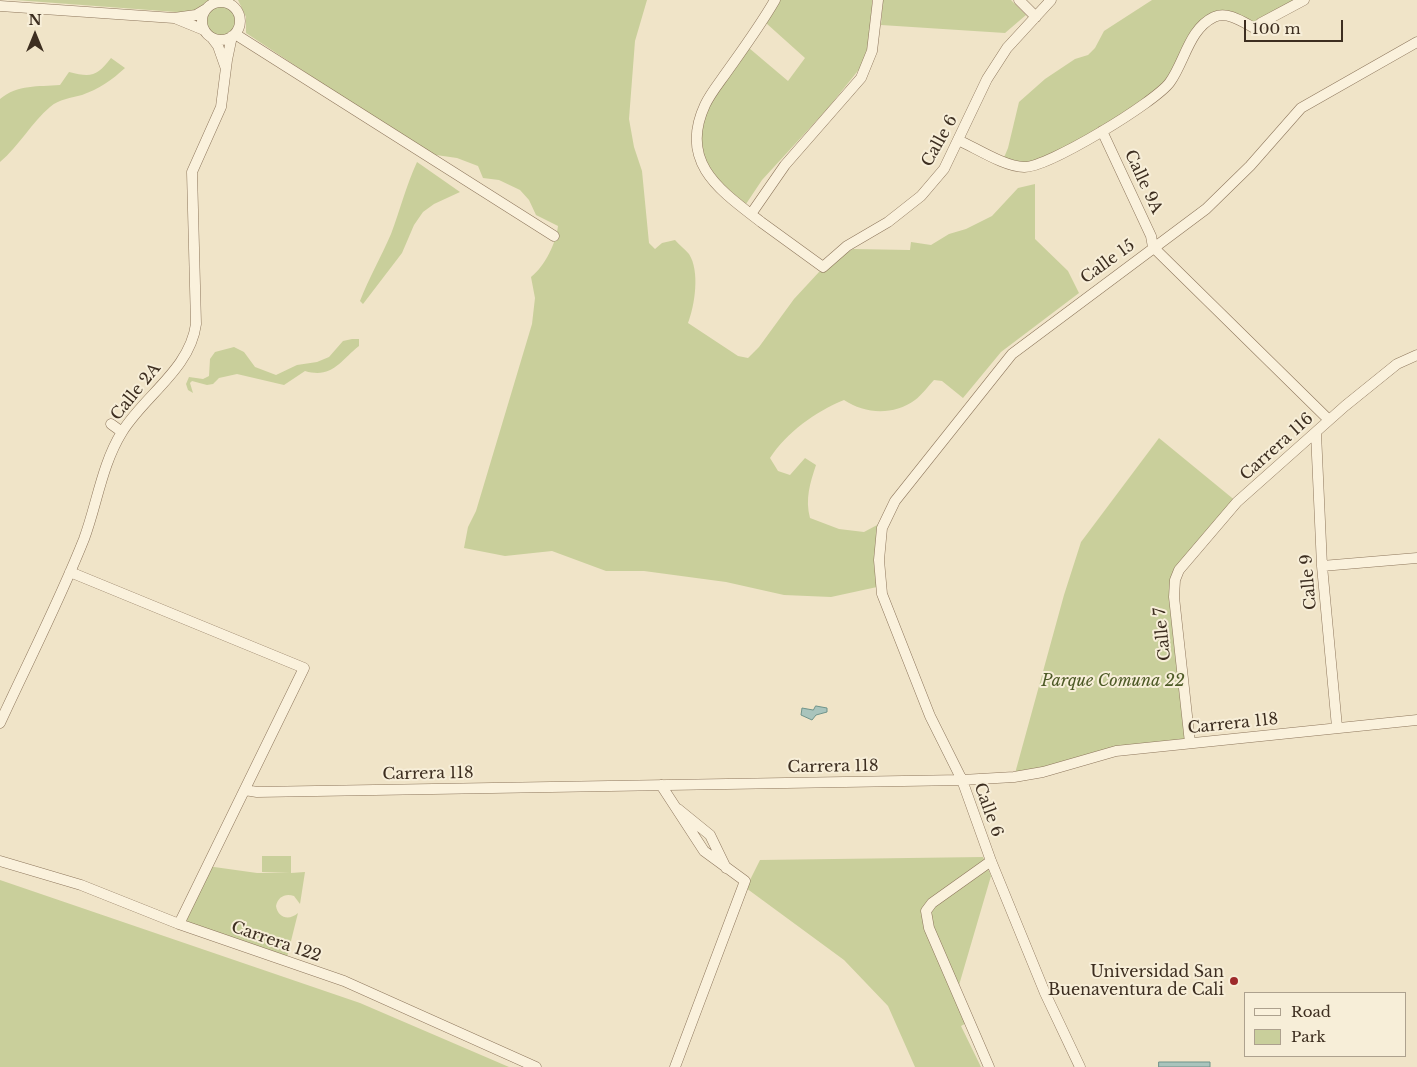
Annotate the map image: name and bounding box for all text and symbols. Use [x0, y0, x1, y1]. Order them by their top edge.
north arrow [10, 10, 60, 60]
scale bar [1247, 10, 1346, 42]
text: N [28, 11, 42, 29]
text: 100 m [1252, 19, 1301, 38]
street label: Calle 6 [918, 112, 962, 170]
street label: Calle 9A [1120, 147, 1166, 217]
street label: Calle 15 [1077, 236, 1139, 288]
street label: Calle 2A [107, 360, 165, 424]
street label: Carrera 116 [1237, 409, 1317, 485]
street label: Calle 9 [1297, 553, 1321, 611]
street label: Calle 7 [1151, 606, 1175, 662]
park label: Parque Comuna 22 [1041, 671, 1185, 691]
street label: Carrera 118 [1187, 710, 1279, 738]
street label: Carrera 118 [787, 757, 879, 777]
street label: Carrera 118 [382, 764, 474, 784]
street label: Calle 6 [969, 780, 1007, 840]
street label: Carrera 122 [228, 918, 324, 966]
place label: Universidad San Buenaventura de Cali [1048, 962, 1224, 1000]
marker: Universidad San Buenaventura de Cali [1228, 975, 1240, 987]
legend [1244, 992, 1407, 1057]
text: Road [1291, 1002, 1331, 1021]
text: Park [1291, 1027, 1326, 1046]

